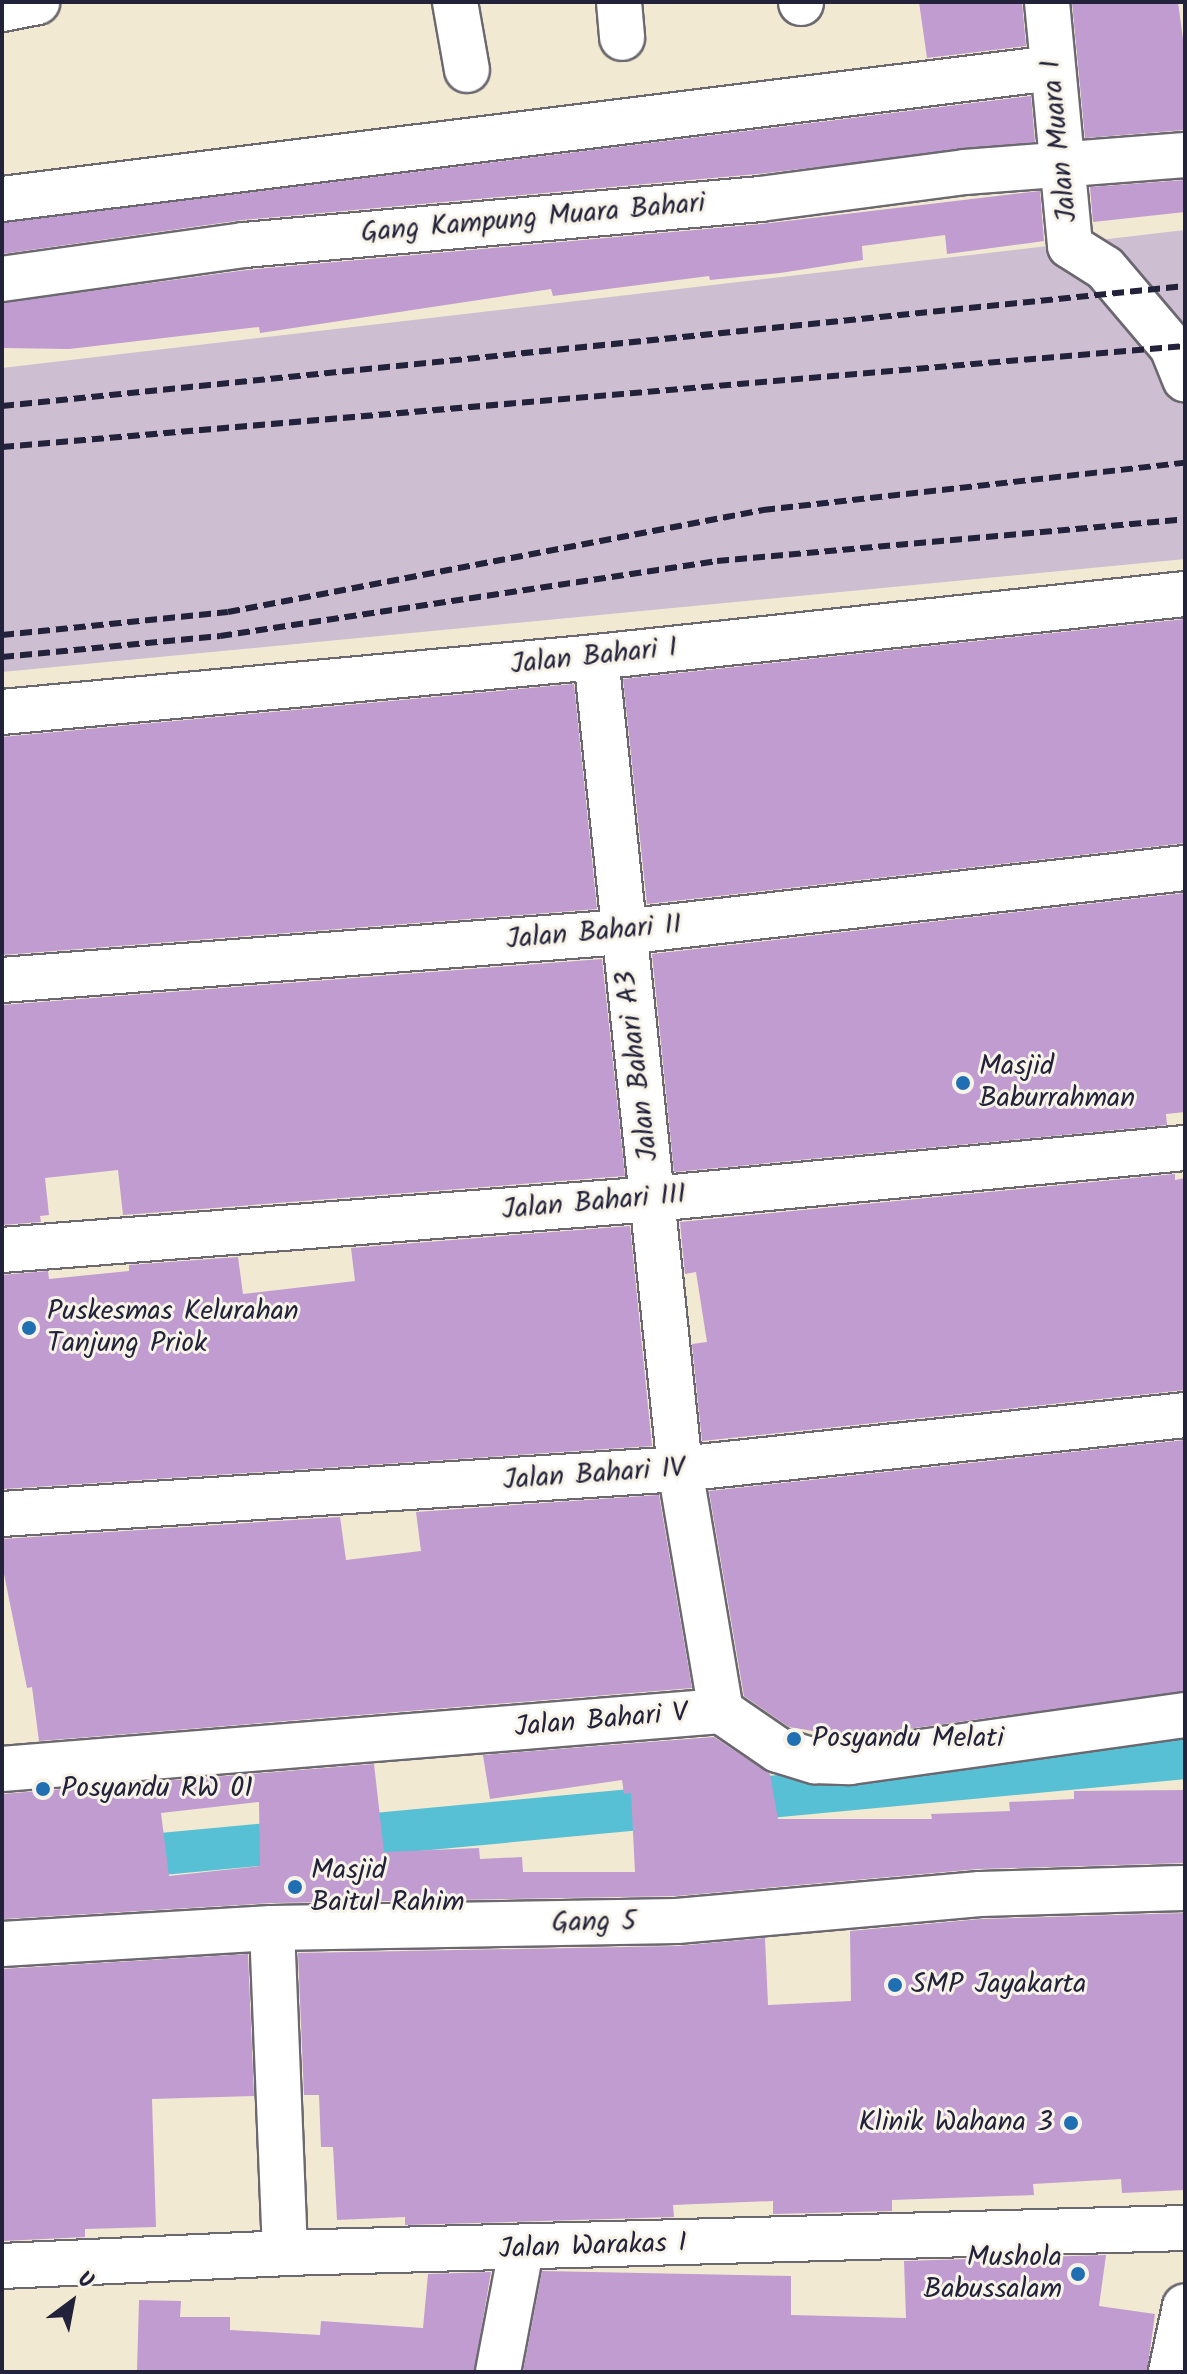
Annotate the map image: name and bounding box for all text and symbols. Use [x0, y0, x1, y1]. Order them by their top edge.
street label: Jalan Muara I [1035, 58, 1085, 224]
street label: Gang Kampung Muara Bahari [360, 187, 706, 251]
street label: Jalan Bahari I [509, 632, 679, 682]
street label: Jalan Bahari II [505, 909, 683, 957]
street label: Jalan Bahari A3 [610, 969, 666, 1163]
place label: Masjid Baburrahman [979, 1050, 1135, 1116]
marker: Masjid Baburrahman [954, 1074, 972, 1092]
street label: Jalan Bahari III [501, 1178, 687, 1228]
place label: Puskesmas Kelurahan Tanjung Priok [47, 1295, 299, 1361]
marker: Puskesmas Kelurahan Tanjung Priok [18, 1317, 40, 1339]
street label: Jalan Bahari IV [502, 1452, 686, 1498]
street label: Jalan Bahari V [513, 1697, 689, 1745]
place label: Posyandu Melati [812, 1722, 1004, 1756]
marker: Posyandu Melati [783, 1728, 805, 1750]
place label: Posyandu RW 01 [61, 1772, 253, 1806]
marker: Posyandu RW 01 [32, 1778, 54, 1800]
place label: Masjid Baitul Rahim [311, 1854, 464, 1920]
marker: Masjid Baitul Rahim [286, 1878, 304, 1896]
street label: Gang 5 [551, 1905, 637, 1941]
place label: SMP Jayakarta [911, 1968, 1086, 2002]
marker: SMP Jayakarta [886, 1976, 904, 1994]
place label: Klinik Wahana 3 [859, 2106, 1053, 2140]
marker: Klinik Wahana 3 [1060, 2112, 1082, 2134]
street label: Jalan Warakas I [499, 2227, 687, 2267]
place label: Mushola Babussalam [924, 2241, 1062, 2307]
north arrow [32, 2262, 112, 2342]
text: U [70, 2263, 100, 2300]
marker: Mushola Babussalam [1069, 2265, 1087, 2283]

